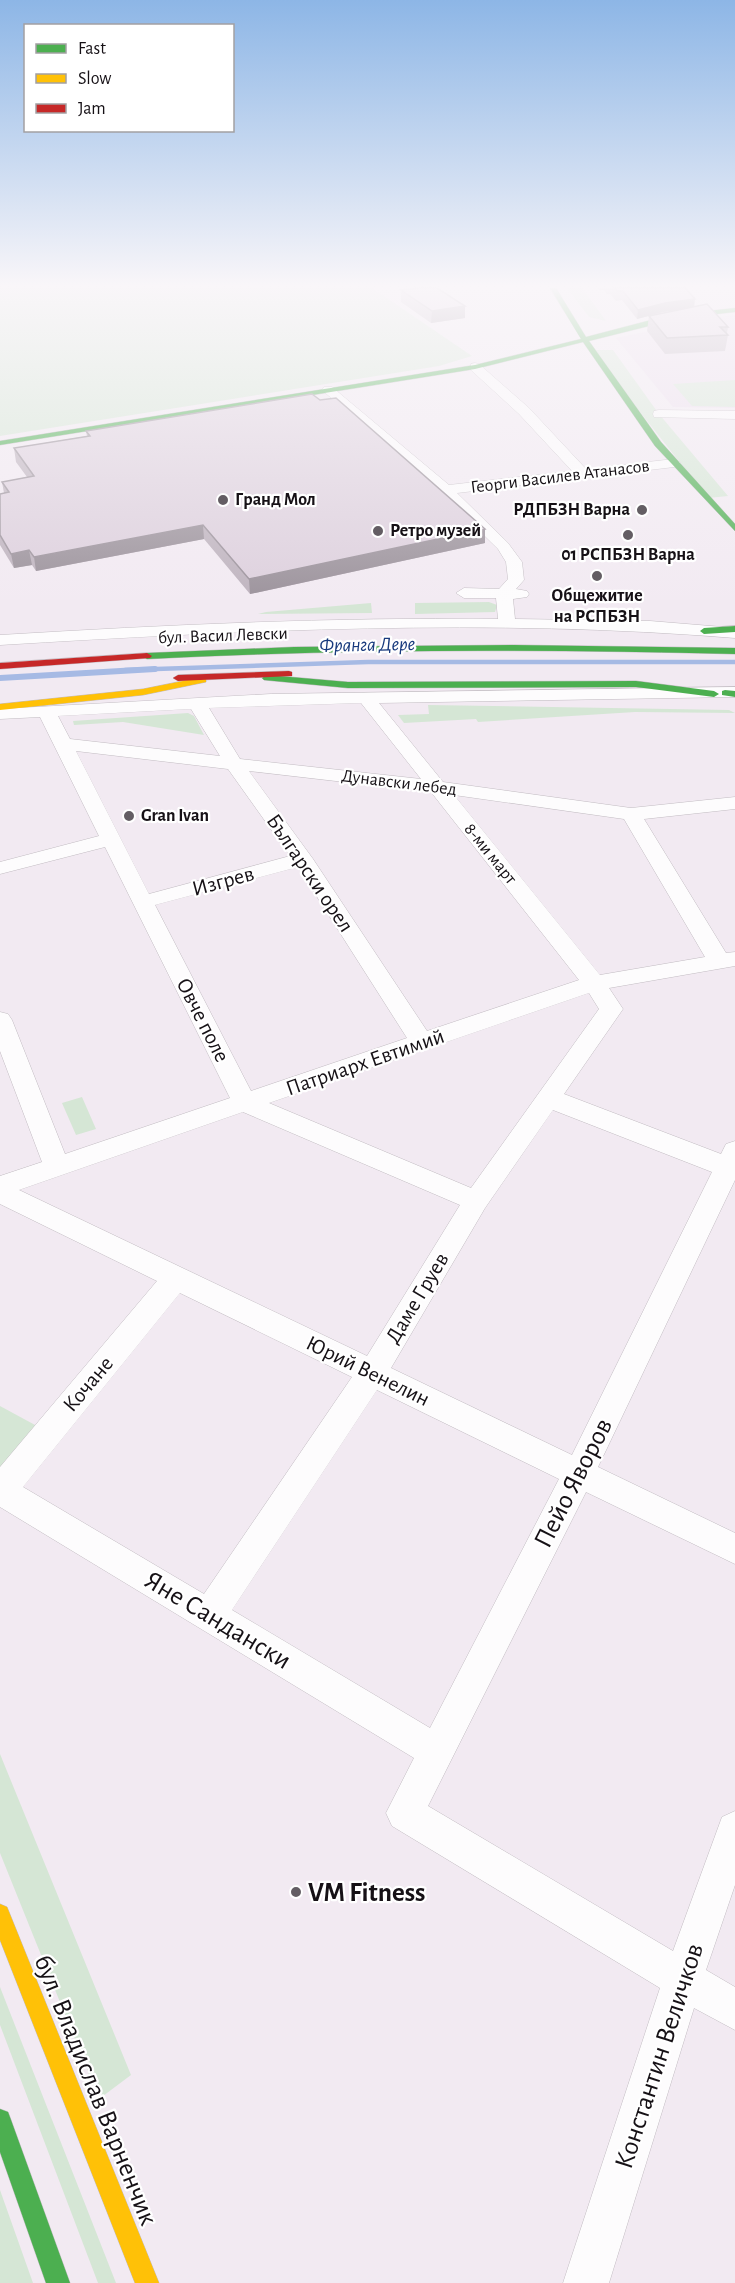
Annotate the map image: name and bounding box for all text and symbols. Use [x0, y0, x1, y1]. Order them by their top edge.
legend [24, 24, 234, 132]
text: Fast [78, 40, 106, 58]
text: Slow [78, 70, 111, 88]
text: Jam [78, 100, 106, 118]
street label: Георги Василев Атанасов [469, 457, 651, 497]
place label: Гранд Мол [235, 491, 316, 509]
marker: Гранд Мол [216, 493, 230, 507]
place label: РДПБЗН Варна [513, 501, 630, 519]
marker: РДПБЗН Варна [635, 503, 649, 517]
place label: Ретро музей [390, 522, 481, 540]
marker: Ретро музей [371, 524, 385, 538]
marker: 01 РСПБЗН Варна [621, 528, 635, 542]
place label: 01 РСПБЗН Варна [561, 546, 695, 564]
marker: Общежитие на РСПБЗН [590, 569, 604, 583]
place label: Общежитие на РСПБЗН [551, 587, 643, 626]
street label: бул. Васил Левски [158, 624, 288, 647]
water label: Франга Дере [319, 634, 415, 656]
street label: Дунавски лебед [340, 766, 458, 799]
place label: Gran Ivan [141, 807, 209, 825]
marker: Gran Ivan [122, 809, 136, 823]
street label: Български орел [262, 810, 358, 936]
street label: 8-ми март [460, 820, 520, 888]
street label: Изгрев [190, 862, 256, 900]
street label: Овче поле [172, 974, 234, 1066]
street label: Патриарх Евтимий [283, 1025, 447, 1099]
street label: Даме Груев [381, 1249, 453, 1347]
street label: Юрий Венелин [303, 1332, 433, 1410]
street label: Кочане [59, 1352, 117, 1416]
street label: Пейо Яворов [529, 1414, 617, 1552]
street label: Яне Сандански [140, 1566, 296, 1674]
place label: VM Fitness [308, 1879, 425, 1906]
marker: VM Fitness [289, 1885, 303, 1899]
street label: Константин Величков [610, 1940, 708, 2172]
street label: бул. Владислав Варненчик [28, 1951, 163, 2230]

